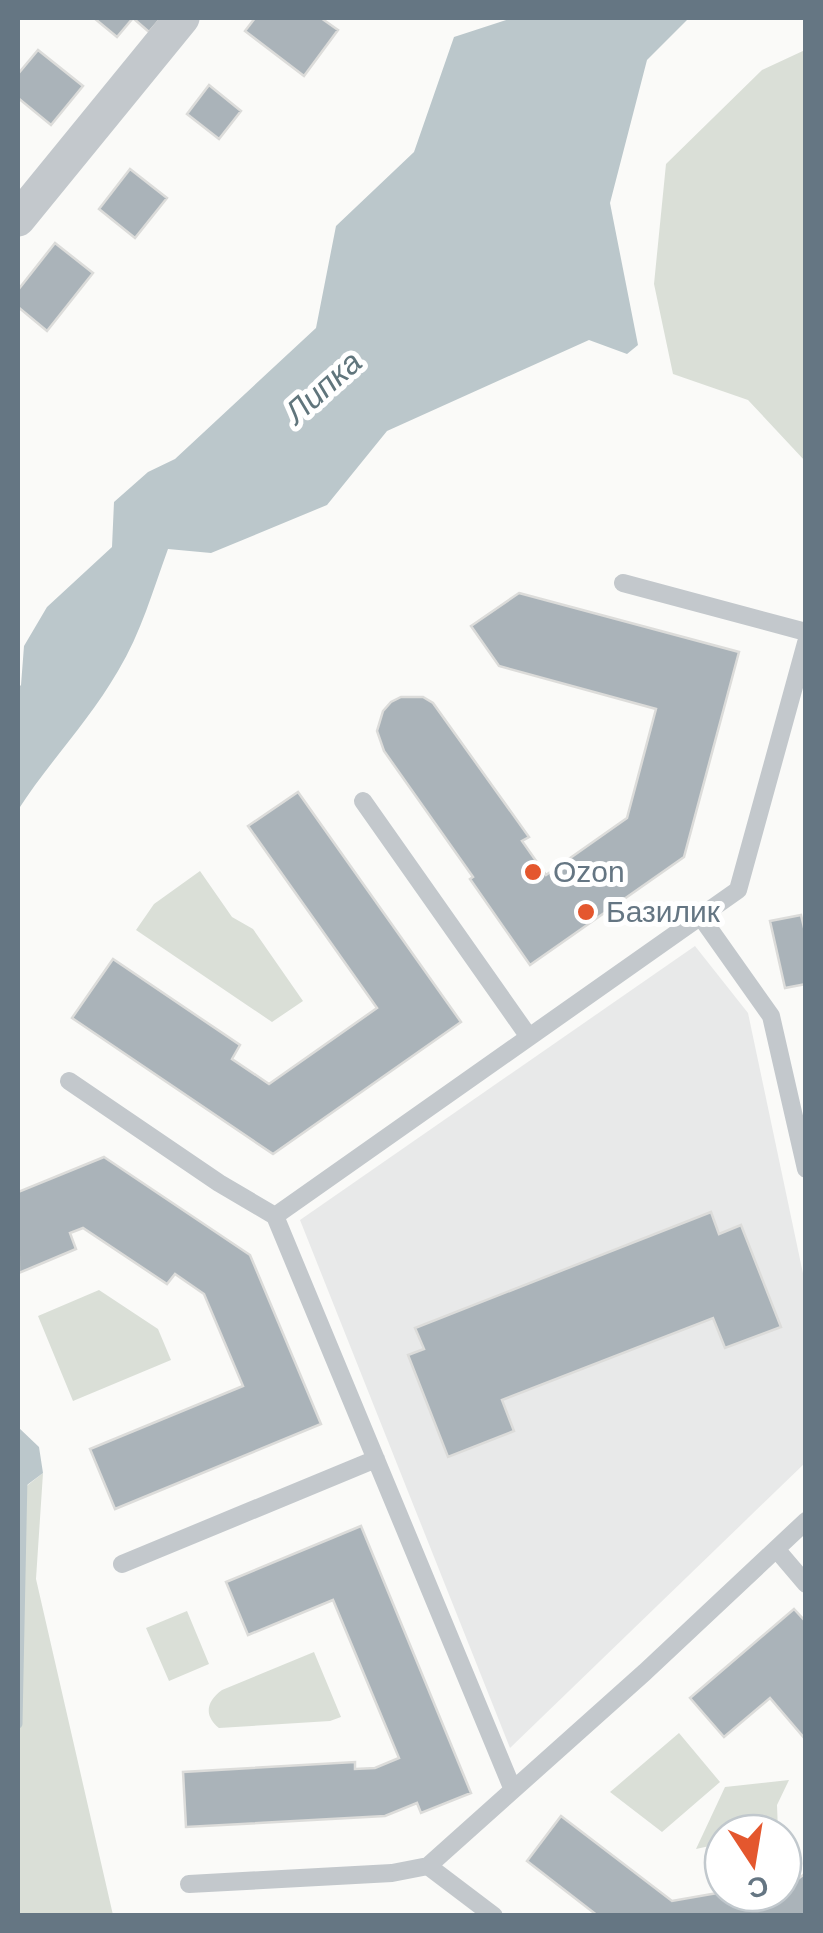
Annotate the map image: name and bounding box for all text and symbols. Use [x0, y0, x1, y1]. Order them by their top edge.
water label: Липка [276, 343, 369, 432]
place label: Ozon [553, 855, 625, 888]
marker: Ozon [522, 861, 544, 883]
place label: Базилик [606, 895, 721, 928]
marker: Базилик [575, 901, 597, 923]
north arrow [703, 1813, 803, 1913]
text: С [745, 1870, 771, 1904]

